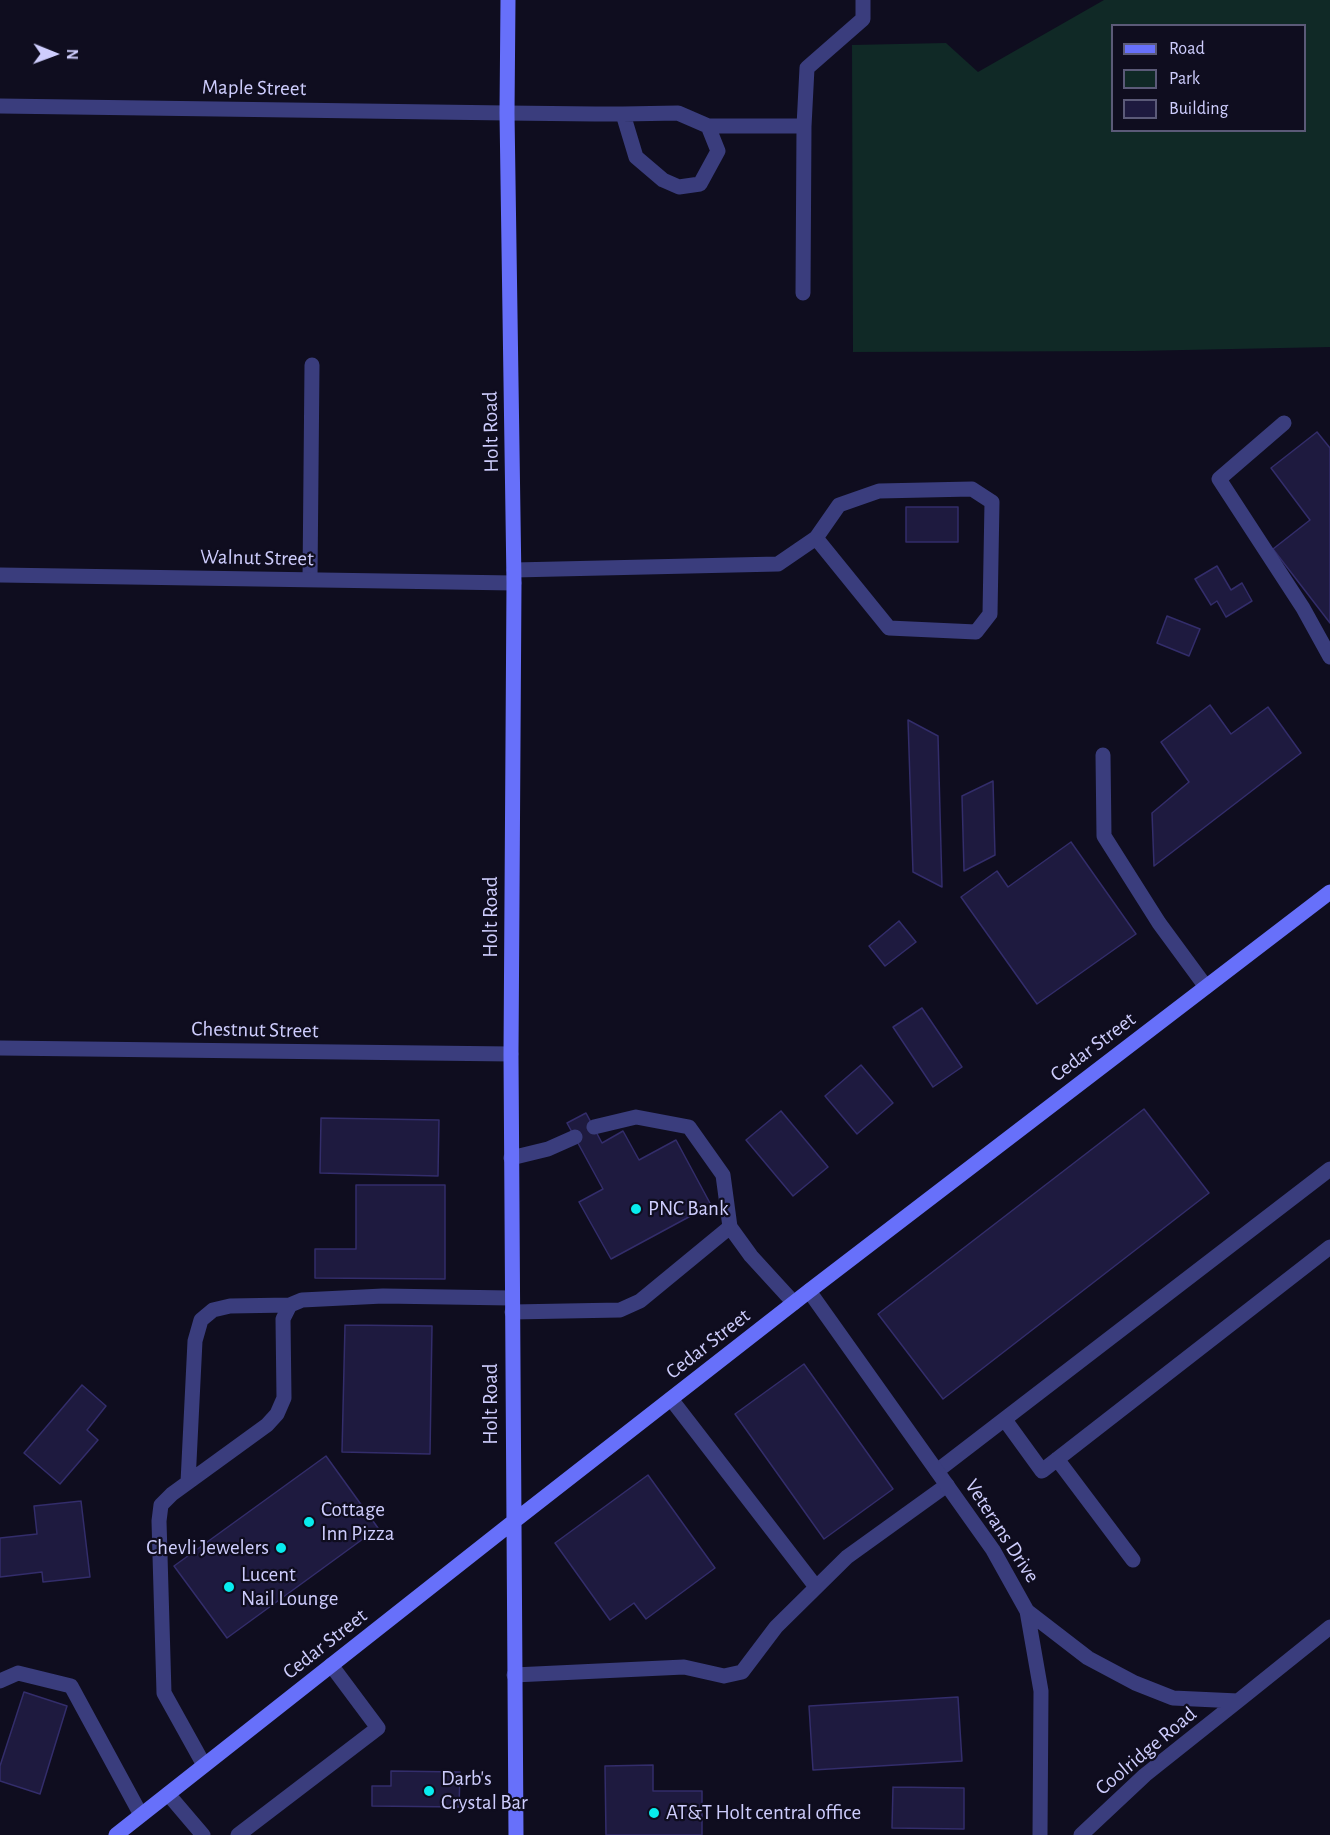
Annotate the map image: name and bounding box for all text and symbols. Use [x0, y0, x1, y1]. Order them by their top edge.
north arrow [24, 24, 84, 84]
legend [1111, 24, 1306, 132]
text: Road [1169, 40, 1205, 58]
text: N [64, 49, 80, 60]
text: Park [1169, 70, 1200, 88]
street label: Maple Street [202, 74, 306, 102]
text: Building [1169, 100, 1228, 118]
street label: Holt Road [478, 391, 504, 473]
street label: Walnut Street [200, 544, 314, 572]
street label: Holt Road [478, 876, 504, 958]
street label: Cedar Street [1045, 1007, 1141, 1087]
street label: Chestnut Street [191, 1016, 319, 1044]
place label: PNC Bank [648, 1196, 728, 1222]
marker: PNC Bank [629, 1202, 643, 1216]
street label: Cedar Street [661, 1303, 755, 1385]
street label: Holt Road [478, 1363, 504, 1445]
street label: Veterans Drive [959, 1474, 1045, 1588]
place label: Cottage Inn Pizza [321, 1497, 394, 1547]
marker: Cottage Inn Pizza [302, 1515, 316, 1529]
place label: Chevli Jewelers [146, 1535, 269, 1561]
marker: Chevli Jewelers [274, 1541, 288, 1555]
place label: Lucent Nail Lounge [241, 1562, 338, 1612]
marker: Lucent Nail Lounge [222, 1580, 236, 1594]
street label: Cedar Street [278, 1603, 372, 1685]
street label: Coolridge Road [1090, 1701, 1202, 1801]
place label: Darb's Crystal Bar [441, 1766, 528, 1816]
marker: Darb's Crystal Bar [422, 1784, 436, 1798]
place label: AT&T Holt central office [666, 1800, 861, 1826]
marker: AT&T Holt central office [647, 1806, 661, 1820]

